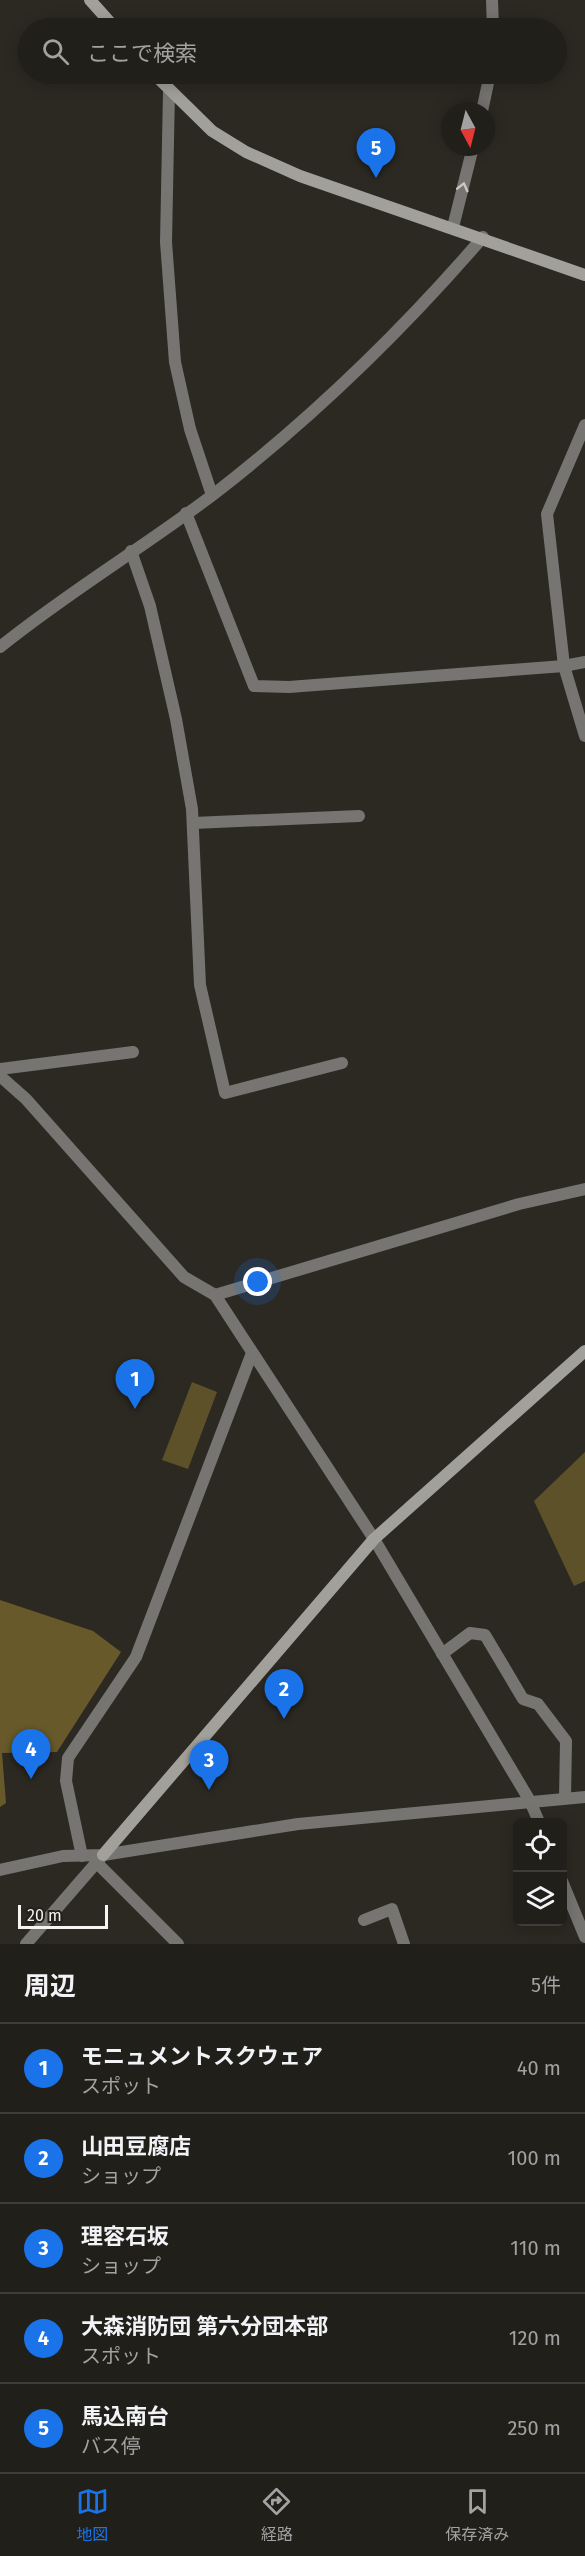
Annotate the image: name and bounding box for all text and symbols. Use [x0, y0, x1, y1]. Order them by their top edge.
search box [18, 18, 567, 84]
icon: search [39, 35, 72, 68]
text: ここで検索 [87, 40, 197, 67]
north arrow [441, 102, 495, 156]
pin: 5 [356, 128, 395, 178]
one-way arrow [455, 182, 468, 192]
your location [243, 1267, 272, 1296]
pin: 1 [116, 1360, 154, 1409]
pin: 2 [264, 1670, 304, 1719]
pin: 4 [12, 1730, 51, 1779]
pin: 3 [190, 1740, 228, 1790]
map controls [513, 1818, 567, 1926]
button: locate [513, 1818, 567, 1872]
button: layers [513, 1872, 567, 1926]
scale bar [18, 1902, 108, 1930]
text: 20 m [27, 1906, 62, 1925]
text: 周辺 [24, 1971, 76, 2002]
text: 5件 [531, 1973, 561, 1997]
text: モニュメントスクウェア [81, 2043, 323, 2070]
text: 1 [39, 2056, 48, 2080]
text: 40 m [517, 2056, 561, 2080]
text: スポット [81, 2074, 161, 2098]
text: 山田豆腐店 [81, 2133, 191, 2160]
text: 2 [38, 2146, 49, 2170]
text: 100 m [508, 2146, 561, 2170]
text: ショップ [81, 2164, 161, 2188]
text: 理容石坂 [81, 2223, 169, 2250]
text: 3 [38, 2236, 49, 2260]
text: 110 m [510, 2236, 561, 2260]
text: ショップ [81, 2254, 161, 2278]
text: 大森消防団 第六分団本部 [81, 2313, 328, 2340]
text: 4 [38, 2326, 49, 2350]
text: 120 m [509, 2326, 561, 2350]
text: スポット [81, 2344, 161, 2368]
text: 馬込南台 [81, 2403, 169, 2430]
text: 5 [38, 2416, 49, 2440]
text: 250 m [507, 2416, 561, 2440]
text: バス停 [81, 2434, 141, 2458]
tab: 地図 [76, 2485, 109, 2545]
tab: 経路 [260, 2485, 293, 2545]
tab: 保存済み [445, 2485, 509, 2545]

